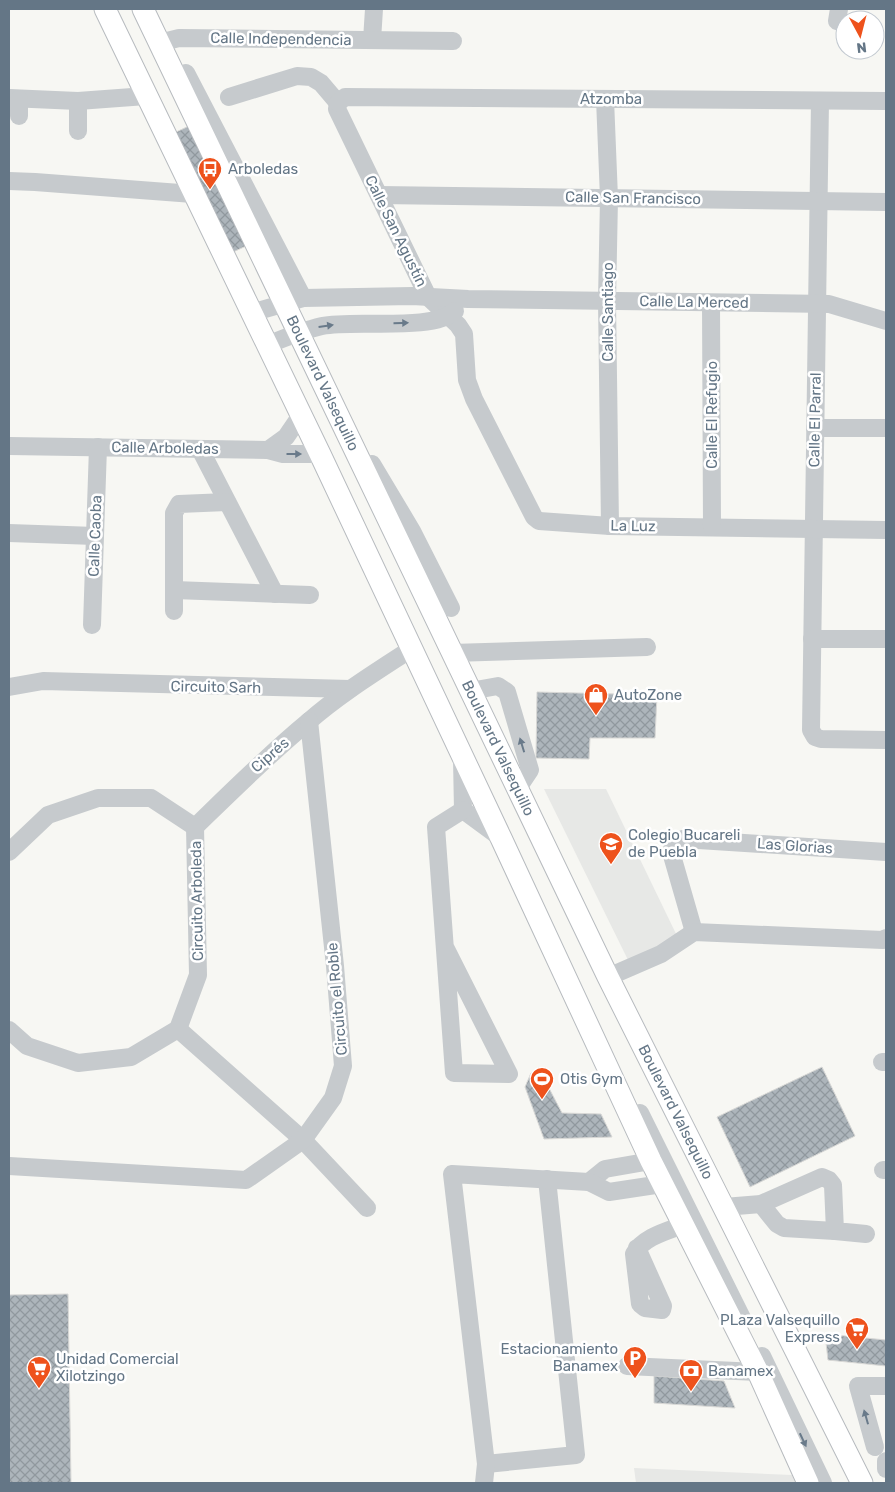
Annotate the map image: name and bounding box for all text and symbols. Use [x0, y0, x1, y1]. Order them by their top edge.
north arrow [835, 10, 885, 60]
street label: Calle Independencia [210, 29, 352, 49]
text: N [855, 38, 868, 56]
street label: Atzomba [580, 90, 642, 108]
bus stop icon: Arboledas [197, 156, 223, 190]
place label: Arboledas [228, 160, 299, 178]
street label: Calle San Agustín [361, 172, 431, 290]
street label: Calle San Francisco [565, 188, 701, 208]
street label: Calle Santiago [599, 262, 617, 362]
street label: Calle La Merced [639, 292, 749, 312]
street label: Boulevard Valsequillo [283, 312, 363, 454]
one-way arrow [393, 319, 409, 327]
one-way arrow [318, 322, 334, 330]
street label: Calle El Refugio [703, 361, 721, 469]
street label: Calle El Parral [805, 372, 825, 468]
street label: Calle Arboledas [111, 438, 219, 458]
one-way arrow [286, 450, 302, 458]
street label: Calle Caoba [85, 495, 105, 577]
street label: La Luz [610, 517, 656, 535]
street label: Circuito Sarh [170, 677, 262, 697]
street label: Boulevard Valsequillo [458, 677, 538, 819]
shop icon: AutoZone [583, 682, 609, 716]
place label: AutoZone [614, 686, 682, 704]
street label: Ciprés [247, 733, 293, 776]
one-way arrow [518, 737, 526, 752]
place label: Colegio Bucareli de Puebla [628, 826, 740, 861]
school or university icon: Colegio Bucareli de Puebla [598, 831, 624, 865]
street label: Las Glorias [757, 834, 834, 858]
street label: Circuito Arboleda [187, 841, 207, 961]
street label: Circuito el Roble [323, 942, 351, 1056]
street label: Boulevard Valsequillo [635, 1042, 717, 1182]
sports icon: Otis Gym [529, 1066, 555, 1100]
place label: Otis Gym [560, 1070, 623, 1088]
place label: PLaza Valsequillo Express [720, 1311, 840, 1346]
supermarket icon: PLaza Valsequillo Express [844, 1316, 870, 1350]
place label: Estacionamiento Banamex [500, 1340, 618, 1375]
parking icon: Estacionamiento Banamex [622, 1345, 648, 1379]
place label: Unidad Comercial Xilotzingo [56, 1350, 179, 1385]
supermarket icon: Unidad Comercial Xilotzingo [26, 1355, 52, 1389]
bank icon: Banamex [678, 1358, 704, 1392]
place label: Banamex [708, 1362, 773, 1380]
one-way arrow [862, 1409, 870, 1424]
one-way arrow [799, 1433, 807, 1447]

